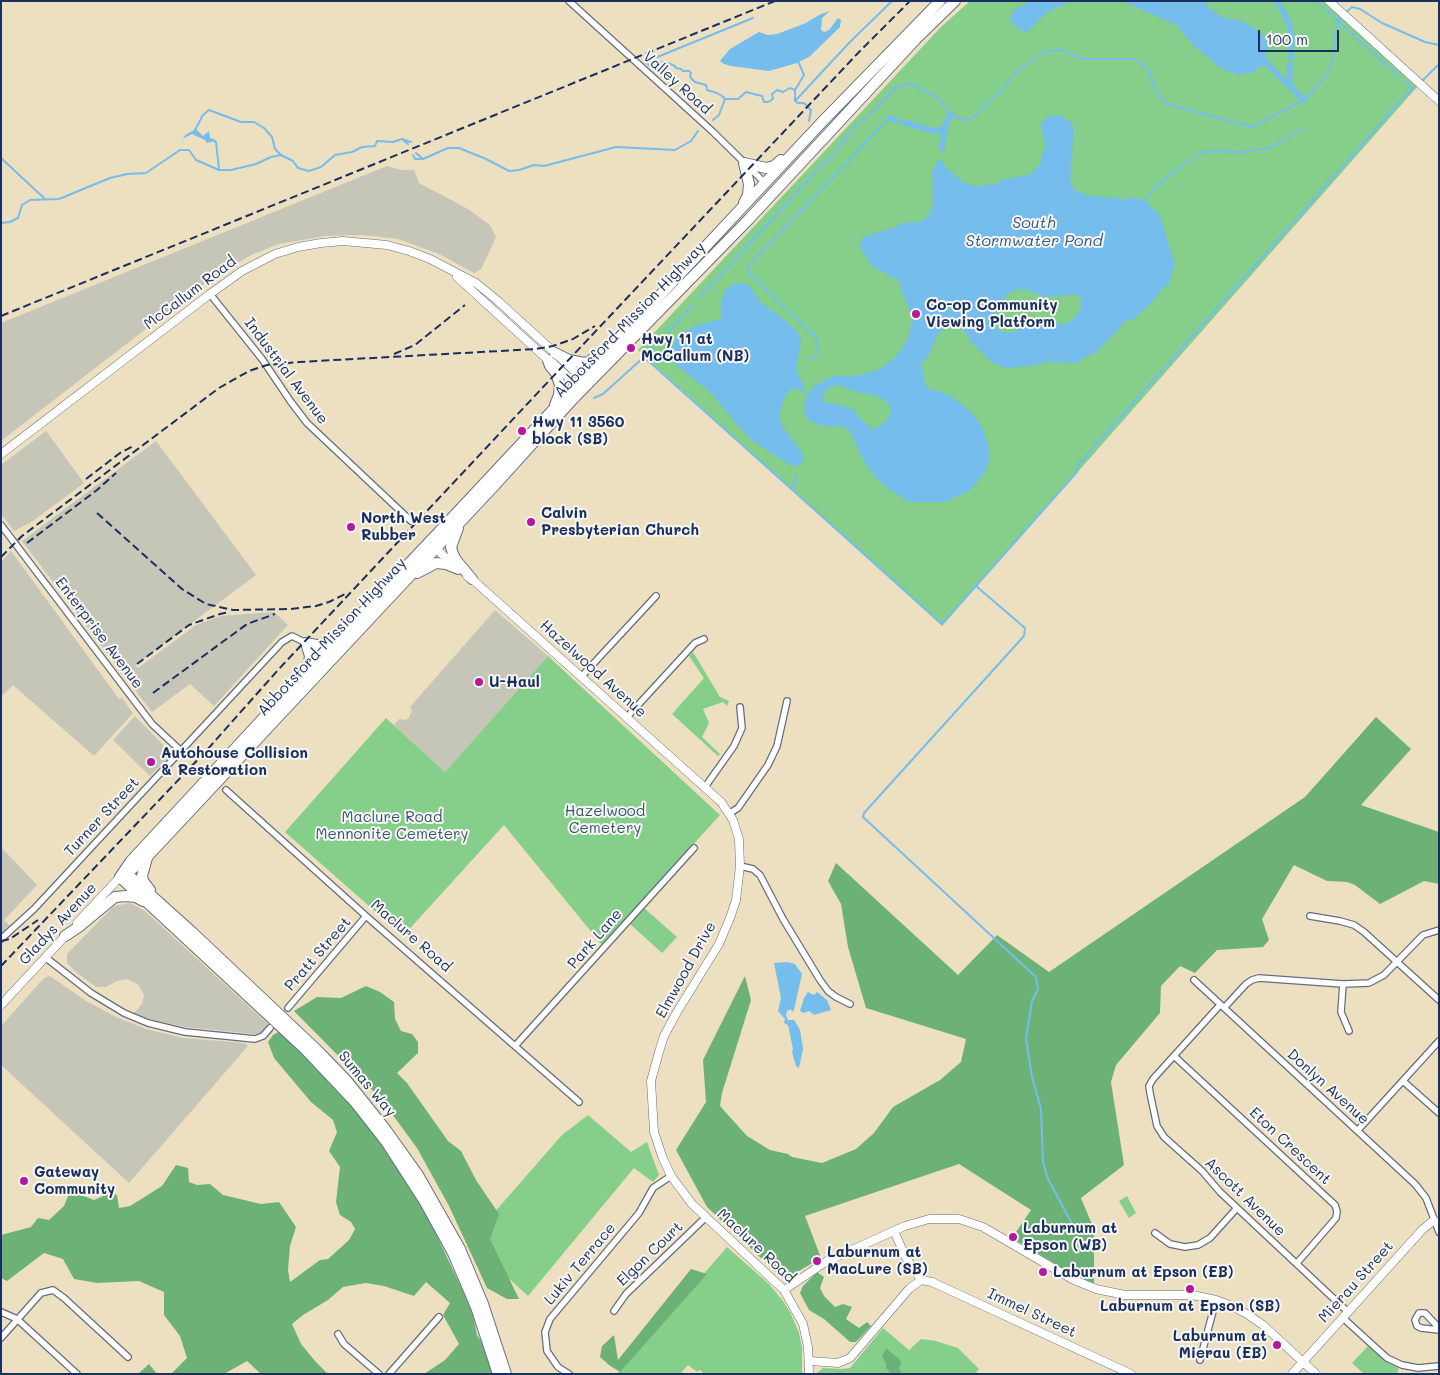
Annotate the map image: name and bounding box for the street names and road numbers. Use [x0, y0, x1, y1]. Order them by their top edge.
street label: Valley Road [639, 48, 715, 118]
street label: Abbotsford-Mission Highway [551, 238, 709, 402]
street label: McCallum Road [140, 253, 240, 333]
street label: Industrial Avenue [240, 314, 332, 428]
street label: Abbotsford-Mission Highway [254, 554, 410, 720]
street label: Enterprise Avenue [51, 574, 147, 692]
street label: Hazelwood Avenue [536, 616, 650, 722]
street label: Turner Street [61, 774, 143, 860]
street label: Gladys Avenue [15, 879, 101, 969]
street label: Maclure Road [367, 896, 455, 976]
street label: Park Lane [564, 905, 626, 973]
street label: Pratt Street [281, 913, 355, 995]
street label: Elmwood Drive [652, 919, 720, 1021]
street label: Donlyn Avenue [1283, 1045, 1373, 1129]
street label: Sumas Way [334, 1047, 400, 1121]
street label: Eton Crescent [1245, 1104, 1335, 1188]
street label: Ascott Avenue [1201, 1154, 1289, 1240]
street label: Maclure Road [713, 1205, 799, 1287]
street label: Elgon Court [613, 1218, 687, 1290]
street label: Lukiv Terrace [540, 1219, 620, 1309]
street label: Mierau Street [1315, 1238, 1397, 1326]
street label: Immel Street [985, 1285, 1079, 1341]

